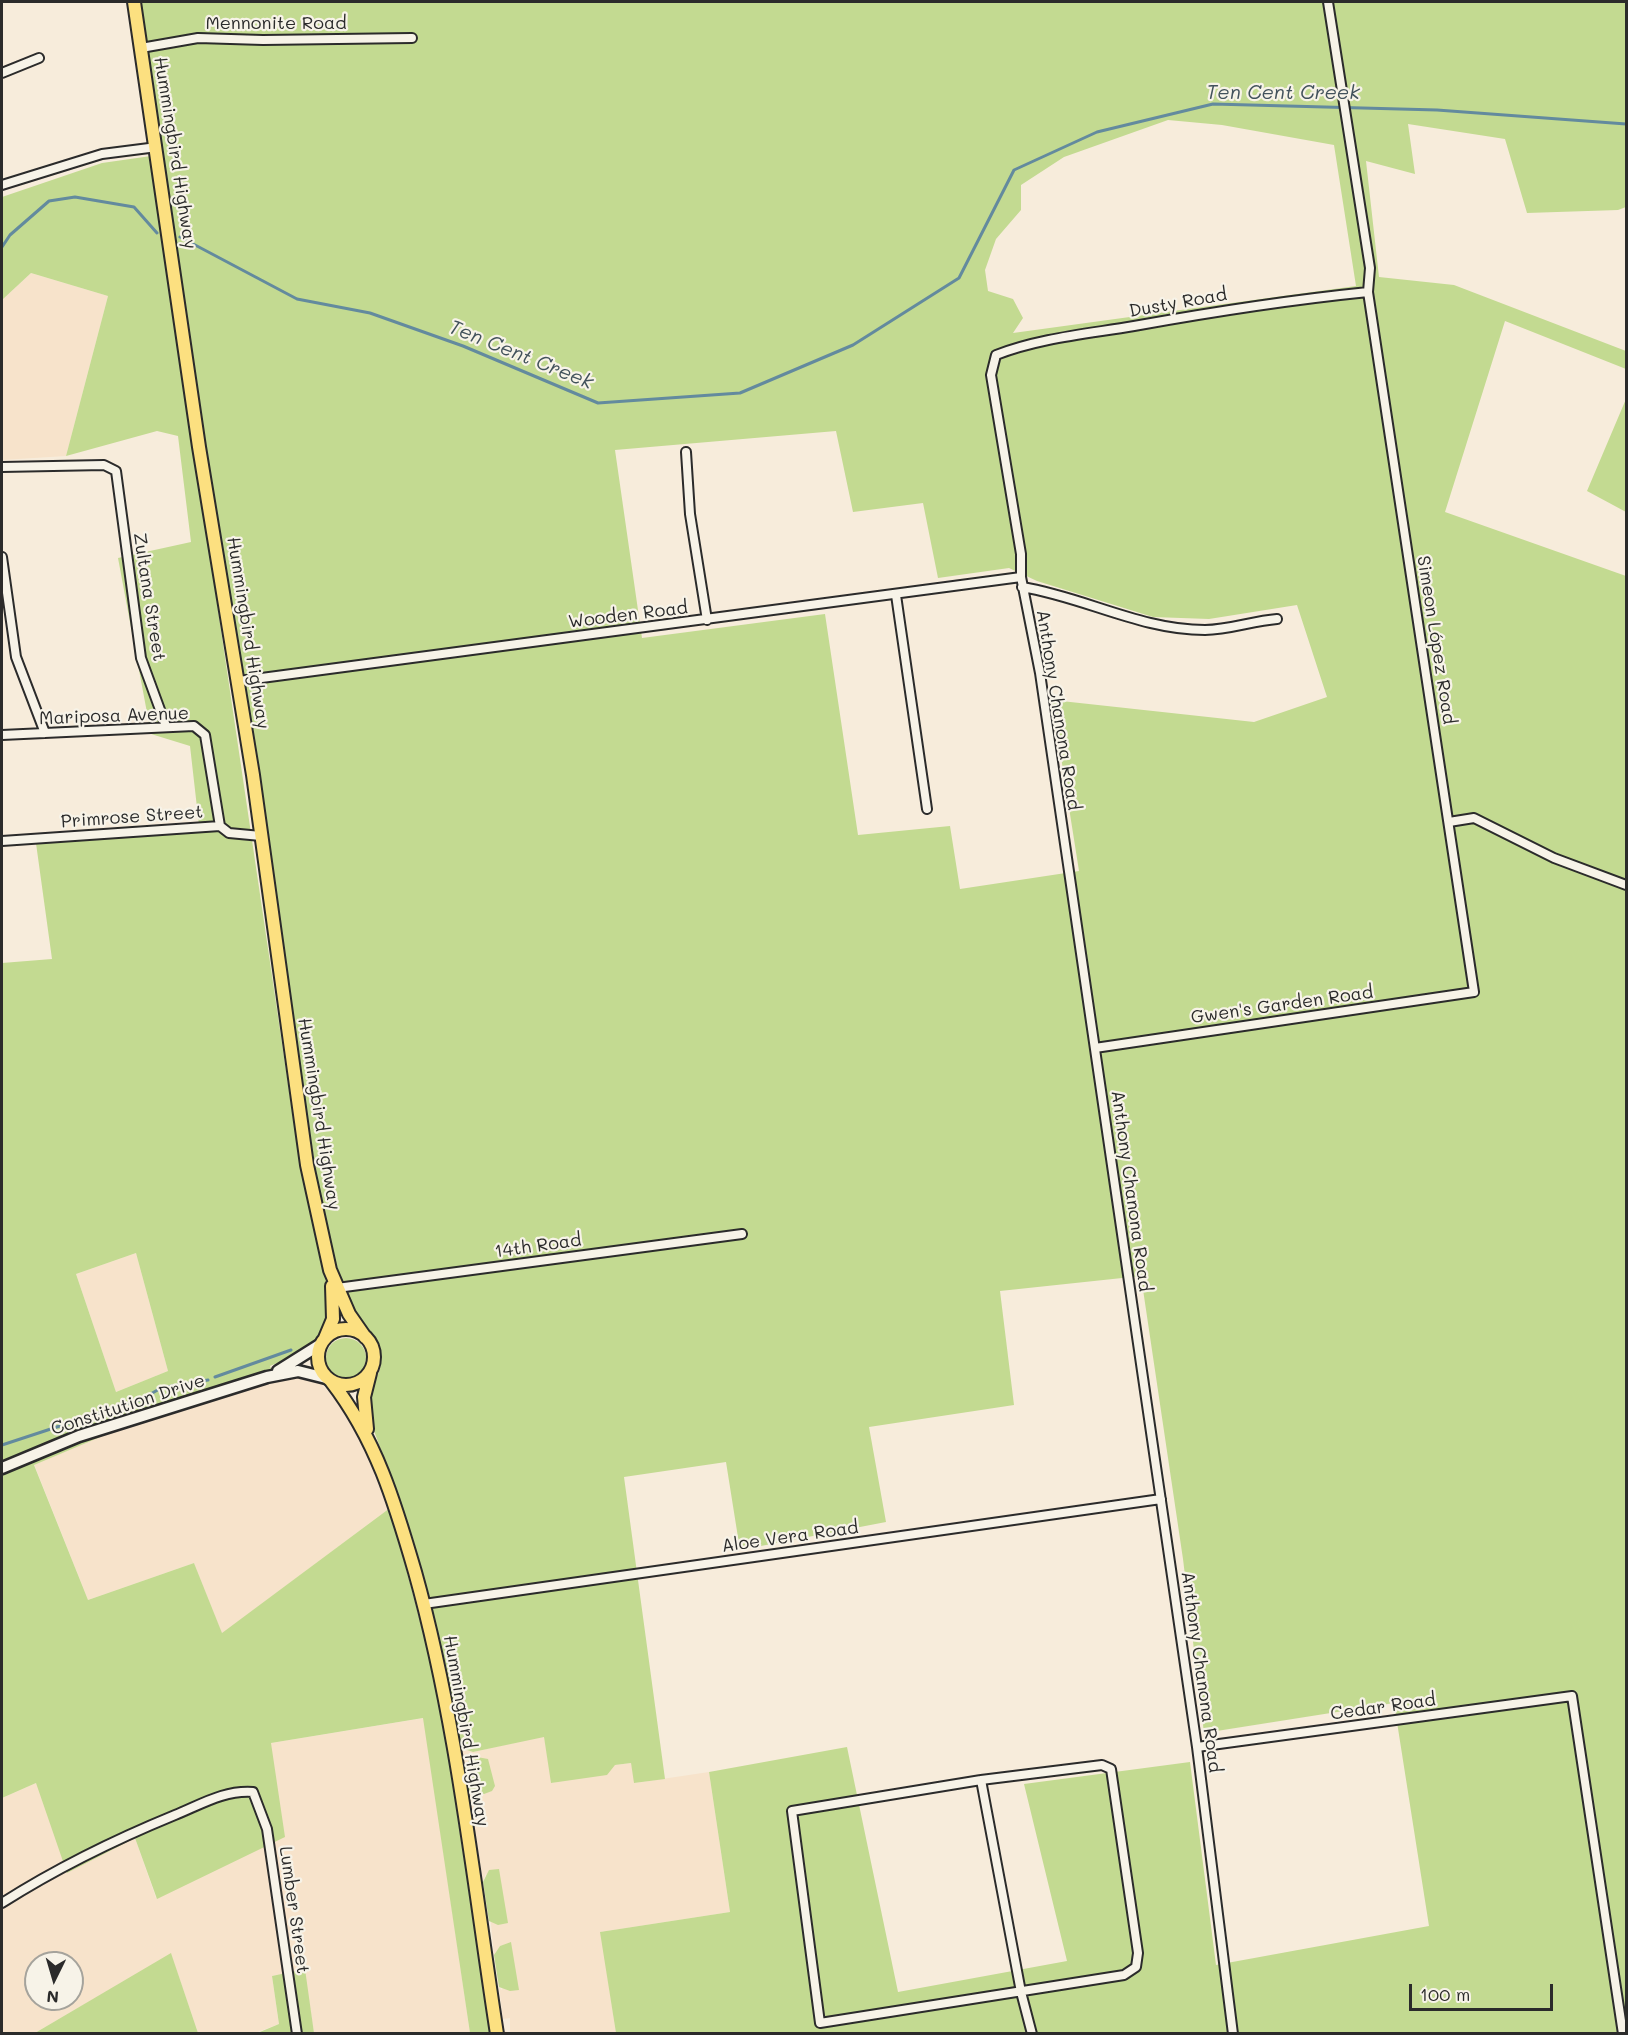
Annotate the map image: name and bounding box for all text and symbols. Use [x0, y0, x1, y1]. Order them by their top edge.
street label: Mennonite Road [205, 12, 347, 34]
street label: Hummingbird Highway [149, 56, 201, 250]
water label: Ten Cent Creek [1206, 81, 1360, 105]
street label: Dusty Road [1127, 284, 1229, 322]
water label: Ten Cent Creek [445, 315, 597, 395]
street label: Zultana Street [128, 531, 170, 663]
street label: Hummingbird Highway [222, 536, 274, 730]
street label: Simeon López Road [1412, 554, 1460, 726]
street label: Wooden Road [567, 597, 689, 633]
street label: Anthony Chanona Road [1031, 608, 1085, 812]
street label: Mariposa Avenue [39, 703, 189, 729]
street label: Primrose Street [60, 801, 204, 833]
street label: Gwen's Garden Road [1190, 982, 1374, 1028]
street label: Hummingbird Highway [293, 1017, 345, 1211]
street label: Anthony Chanona Road [1106, 1089, 1156, 1293]
street label: 14th Road [493, 1229, 583, 1263]
street label: Constitution Drive [48, 1370, 208, 1440]
street label: Aloe Vera Road [720, 1517, 860, 1557]
street label: Anthony Chanona Road [1176, 1570, 1226, 1774]
street label: Hummingbird Highway [439, 1634, 493, 1828]
street label: Cedar Road [1329, 1689, 1437, 1725]
street label: Lumber Street [274, 1845, 314, 1975]
north arrow [24, 1951, 84, 2011]
scale bar [1412, 1972, 1556, 2010]
text: 100 m [1420, 1982, 1470, 2006]
text: N [46, 1986, 60, 2008]

